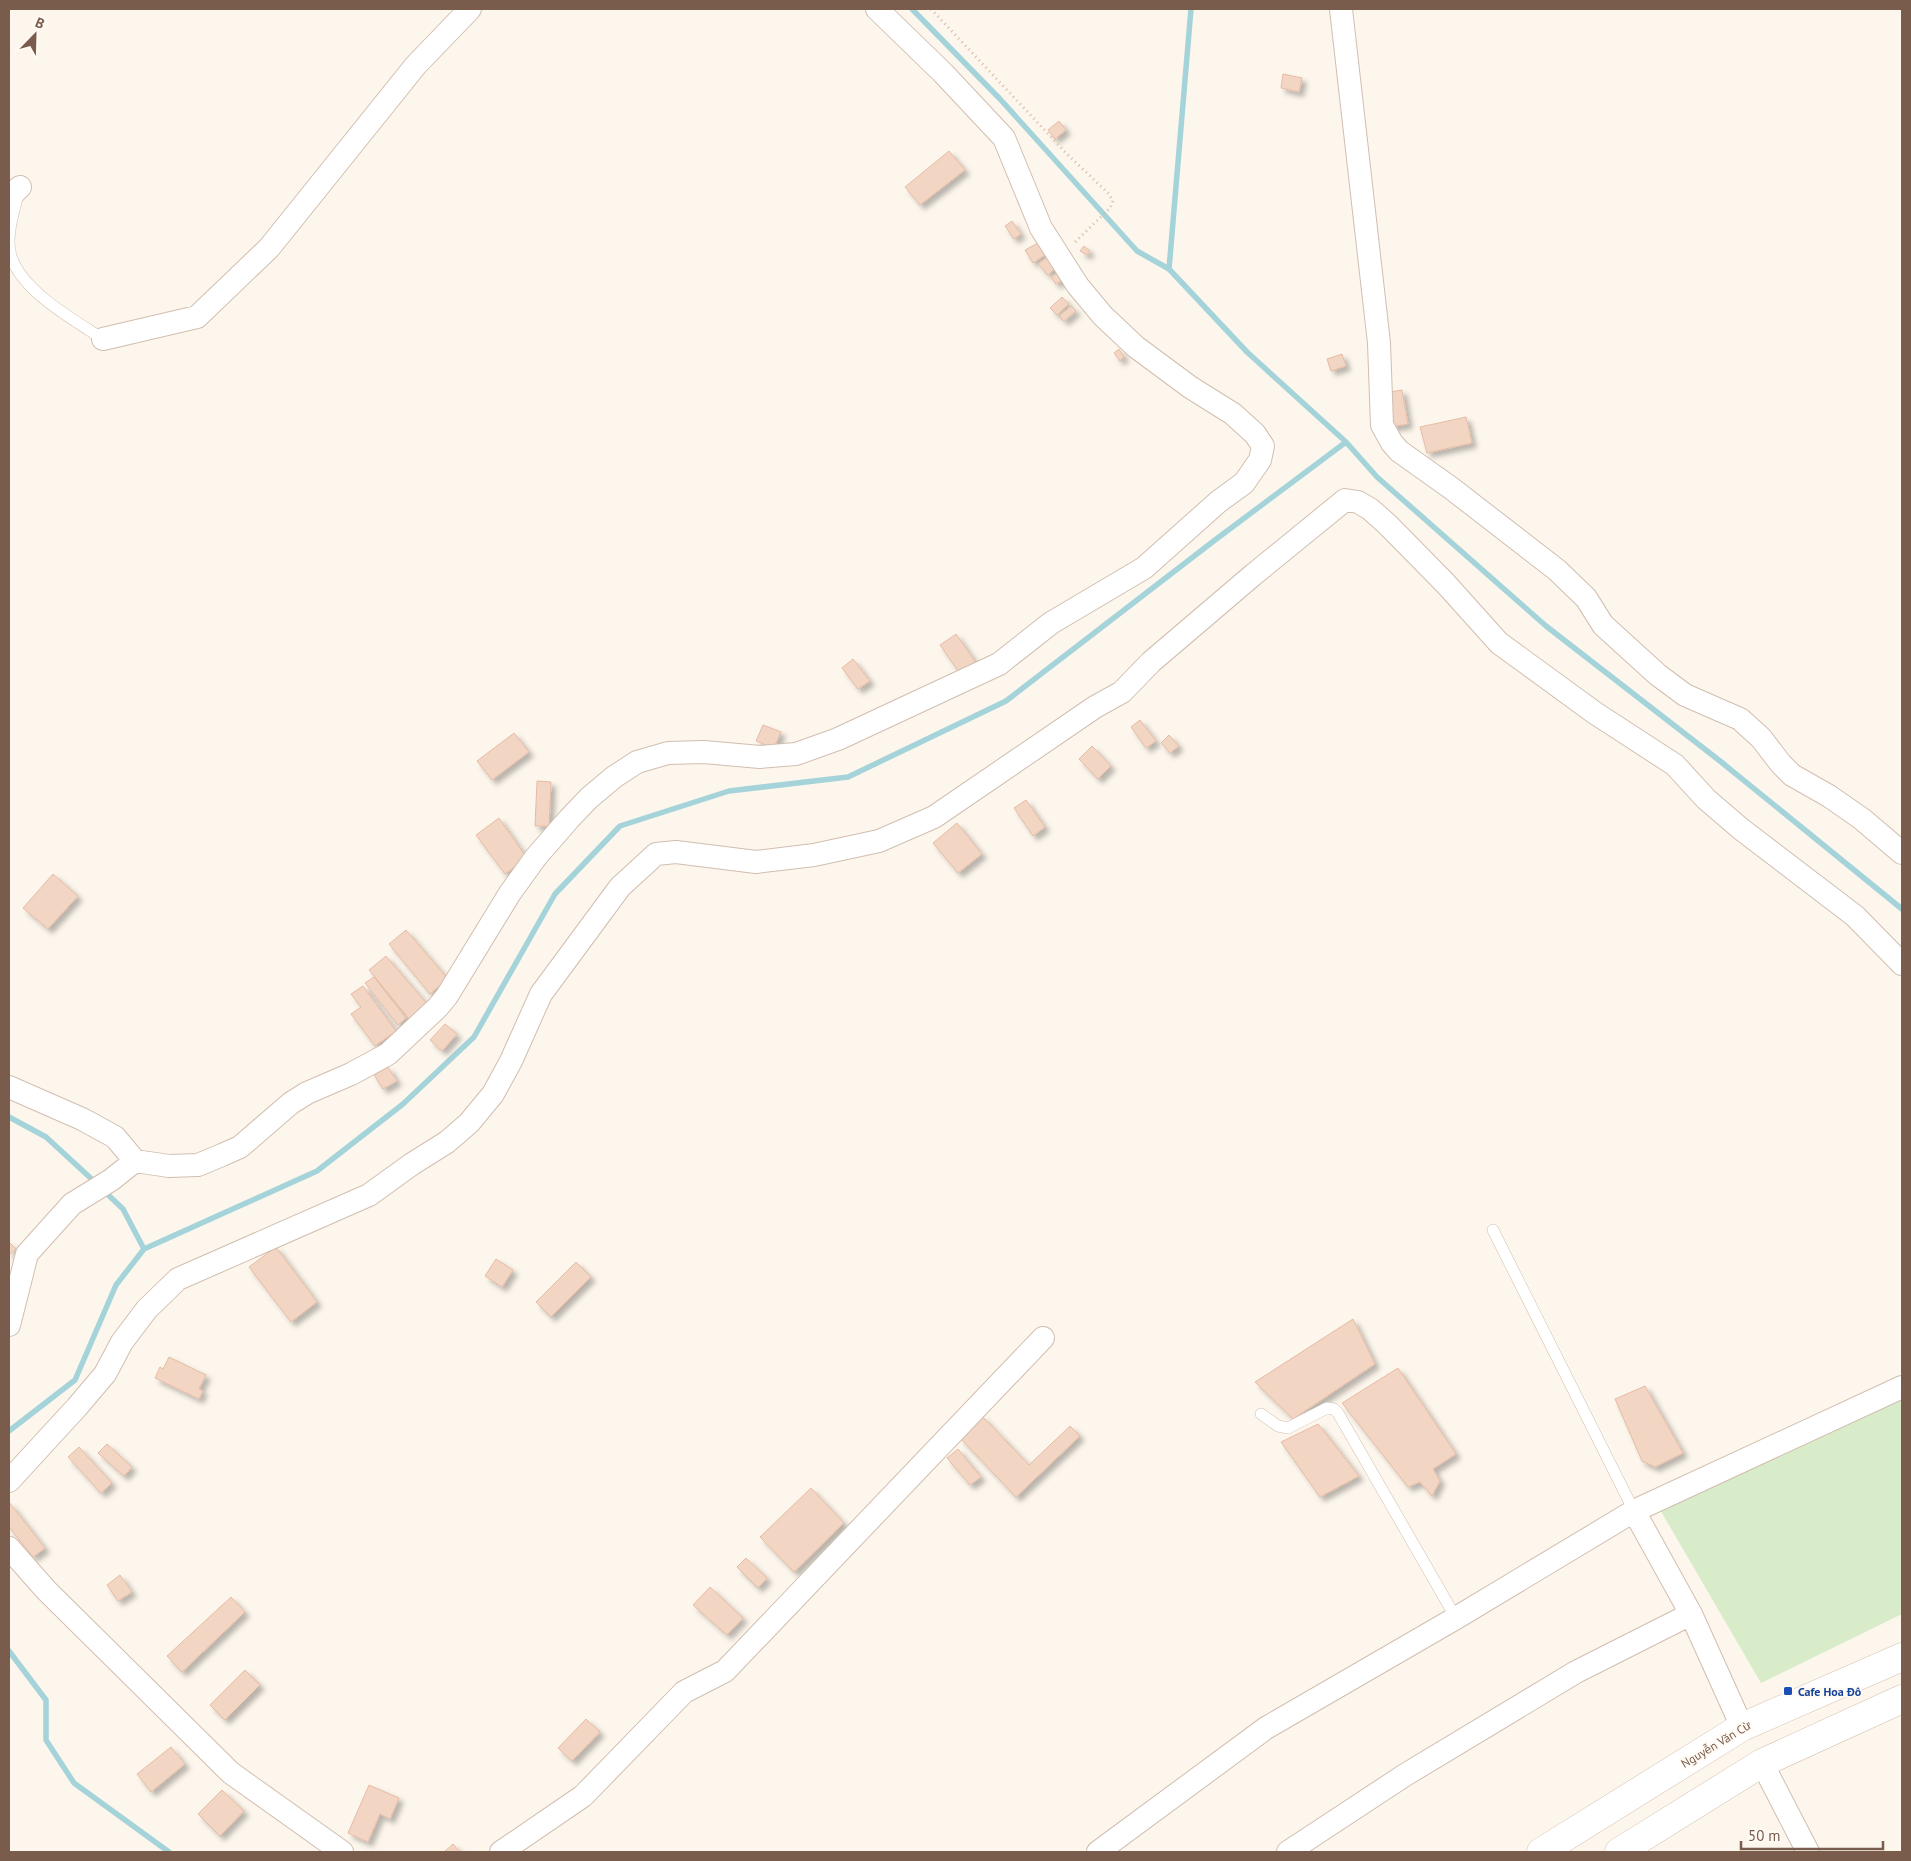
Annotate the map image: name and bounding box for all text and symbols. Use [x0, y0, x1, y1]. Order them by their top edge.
north arrow [10, 10, 60, 60]
text: B [33, 13, 47, 33]
place label: Cafe Hoa Đô [1798, 1684, 1862, 1699]
marker: Cafe Hoa Đô [1782, 1685, 1794, 1697]
street label: Nguyễn Văn Cừ [1678, 1717, 1754, 1771]
scale bar [1741, 1818, 1884, 1850]
text: 50 m [1748, 1826, 1781, 1845]

